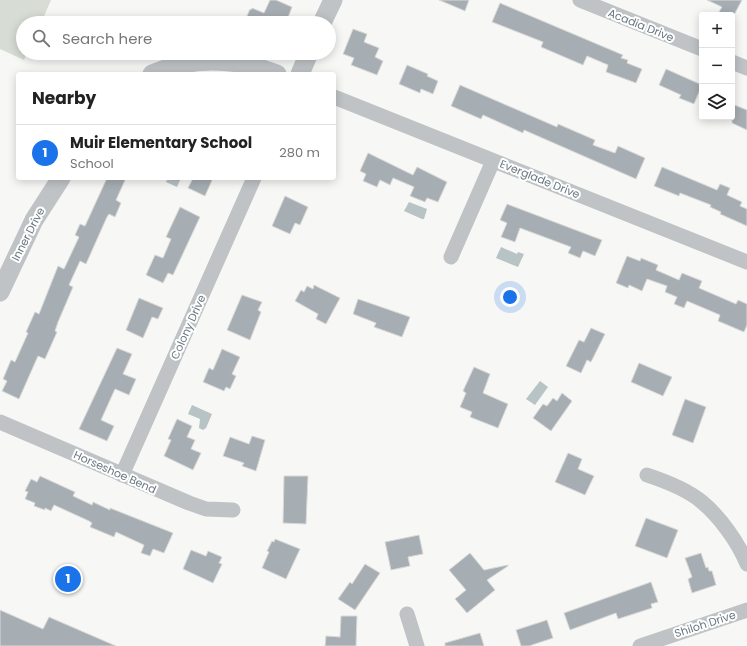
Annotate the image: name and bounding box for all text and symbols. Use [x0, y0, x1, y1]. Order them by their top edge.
street label: Acadia Drive [606, 5, 676, 46]
map controls [699, 12, 735, 120]
button: + [699, 12, 735, 48]
search box [16, 16, 336, 60]
icon: search [30, 27, 52, 49]
text: Search here [62, 28, 152, 49]
button: − [699, 48, 735, 84]
button: layers [699, 84, 735, 120]
text: Nearby [32, 86, 96, 110]
text: Muir Elementary School [70, 132, 252, 153]
text: 1 [43, 143, 47, 162]
text: 280 m [279, 143, 320, 162]
text: School [70, 154, 114, 173]
street label: Everglade Drive [498, 156, 583, 202]
street label: Inner Drive [8, 204, 48, 264]
your location [500, 287, 520, 307]
street label: Colony Drive [167, 292, 209, 362]
street label: Horseshoe Bend [71, 447, 159, 497]
pin: 1 [55, 564, 81, 594]
street label: Shiloh Drive [672, 607, 738, 641]

